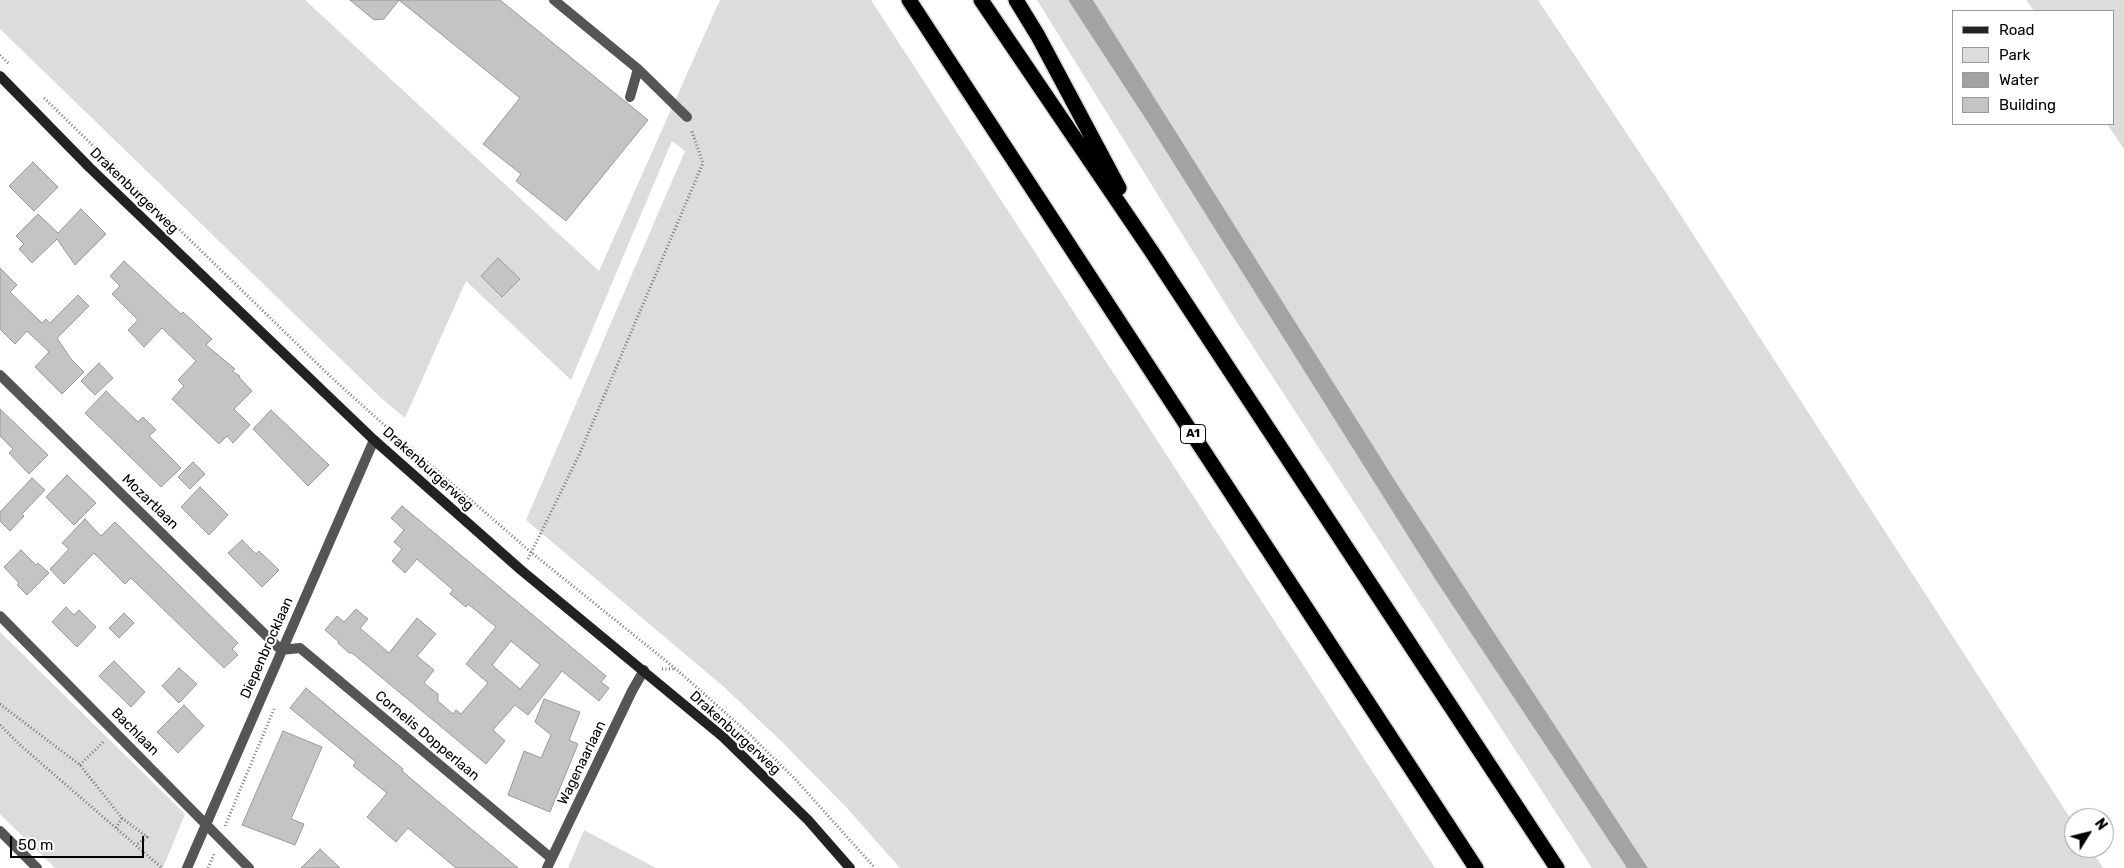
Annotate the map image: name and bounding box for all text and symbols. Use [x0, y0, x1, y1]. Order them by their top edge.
legend [1952, 10, 2114, 125]
text: Road [1999, 21, 2035, 39]
text: Park [1999, 46, 2030, 64]
text: Water [1999, 71, 2039, 89]
text: Building [1999, 96, 2056, 114]
street label: Drakenburgerweg [86, 145, 182, 237]
street label: Drakenburgerweg [379, 424, 477, 514]
road number: A1 [1180, 424, 1206, 444]
street label: Mozartlaan [118, 471, 182, 533]
street label: Diepenbrocklaan [237, 595, 297, 701]
street label: Cornelis Dopperlaan [371, 687, 483, 785]
street label: Drakenburgerweg [686, 688, 784, 778]
street label: Bachlaan [108, 705, 162, 759]
street label: Wagenaarlaan [554, 718, 610, 808]
north arrow [2064, 808, 2114, 858]
text: N [2091, 815, 2111, 834]
scale bar [12, 826, 146, 858]
text: 50 m [18, 836, 53, 854]

